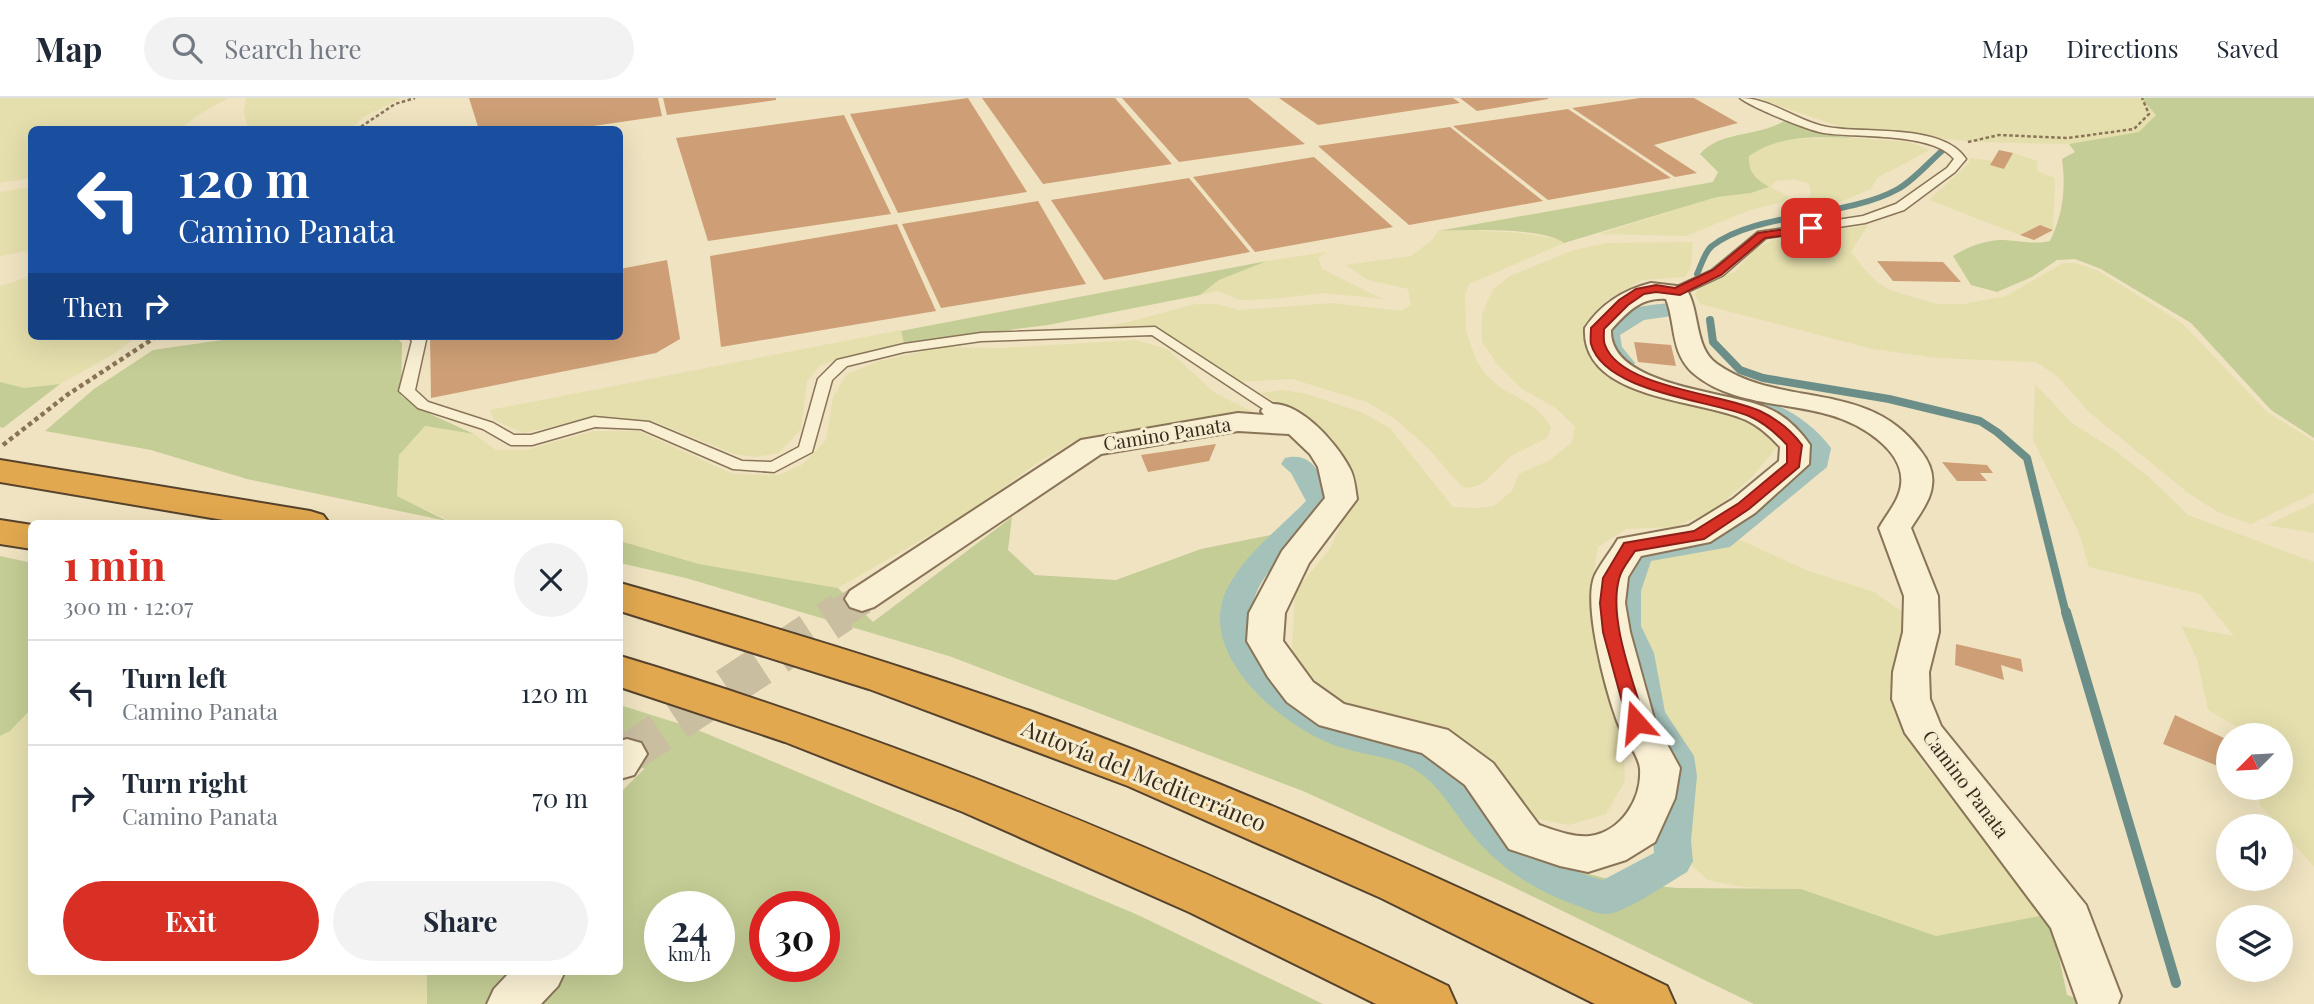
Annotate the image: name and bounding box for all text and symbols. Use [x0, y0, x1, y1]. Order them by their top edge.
search box [144, 17, 634, 80]
text: Map [35, 26, 102, 70]
icon: search [168, 29, 206, 67]
text: Search here [224, 31, 362, 66]
text: Map [1982, 32, 2028, 64]
text: Directions [2066, 32, 2179, 64]
text: Saved [2217, 32, 2279, 64]
text: 120 m [178, 145, 310, 210]
icon: left [63, 154, 154, 245]
pin [1781, 198, 1841, 258]
text: Camino Panata [178, 208, 395, 251]
icon: arrive [1792, 209, 1830, 247]
icon: right [137, 287, 175, 325]
text: Then [63, 289, 123, 324]
street label: Camino Panata [1101, 410, 1233, 456]
text: 1 min [63, 536, 166, 592]
button: close [514, 543, 588, 617]
text: 300 m · 12:07 [63, 590, 193, 621]
text: Turn left [122, 660, 227, 695]
icon: left [63, 674, 101, 712]
text: 120 m [521, 675, 588, 710]
position arrow [1599, 685, 1673, 759]
text: Camino Panata [122, 695, 278, 726]
street label: Autovía del Mediterráneo [1017, 711, 1271, 838]
north arrow [2216, 723, 2292, 800]
map controls [2216, 723, 2293, 982]
street label: Camino Panata [1918, 724, 2016, 843]
text: Turn right [122, 765, 248, 800]
icon: right [63, 779, 101, 817]
text: 70 m [532, 780, 588, 815]
text: Camino Panata [122, 800, 278, 831]
button: sound [2216, 814, 2293, 891]
button: Exit [63, 881, 319, 961]
button: Share [333, 881, 588, 961]
speed limit sign: 30 [749, 891, 840, 982]
text: 24 [671, 904, 708, 951]
button: layers [2216, 905, 2293, 982]
text: km/h [668, 942, 711, 966]

